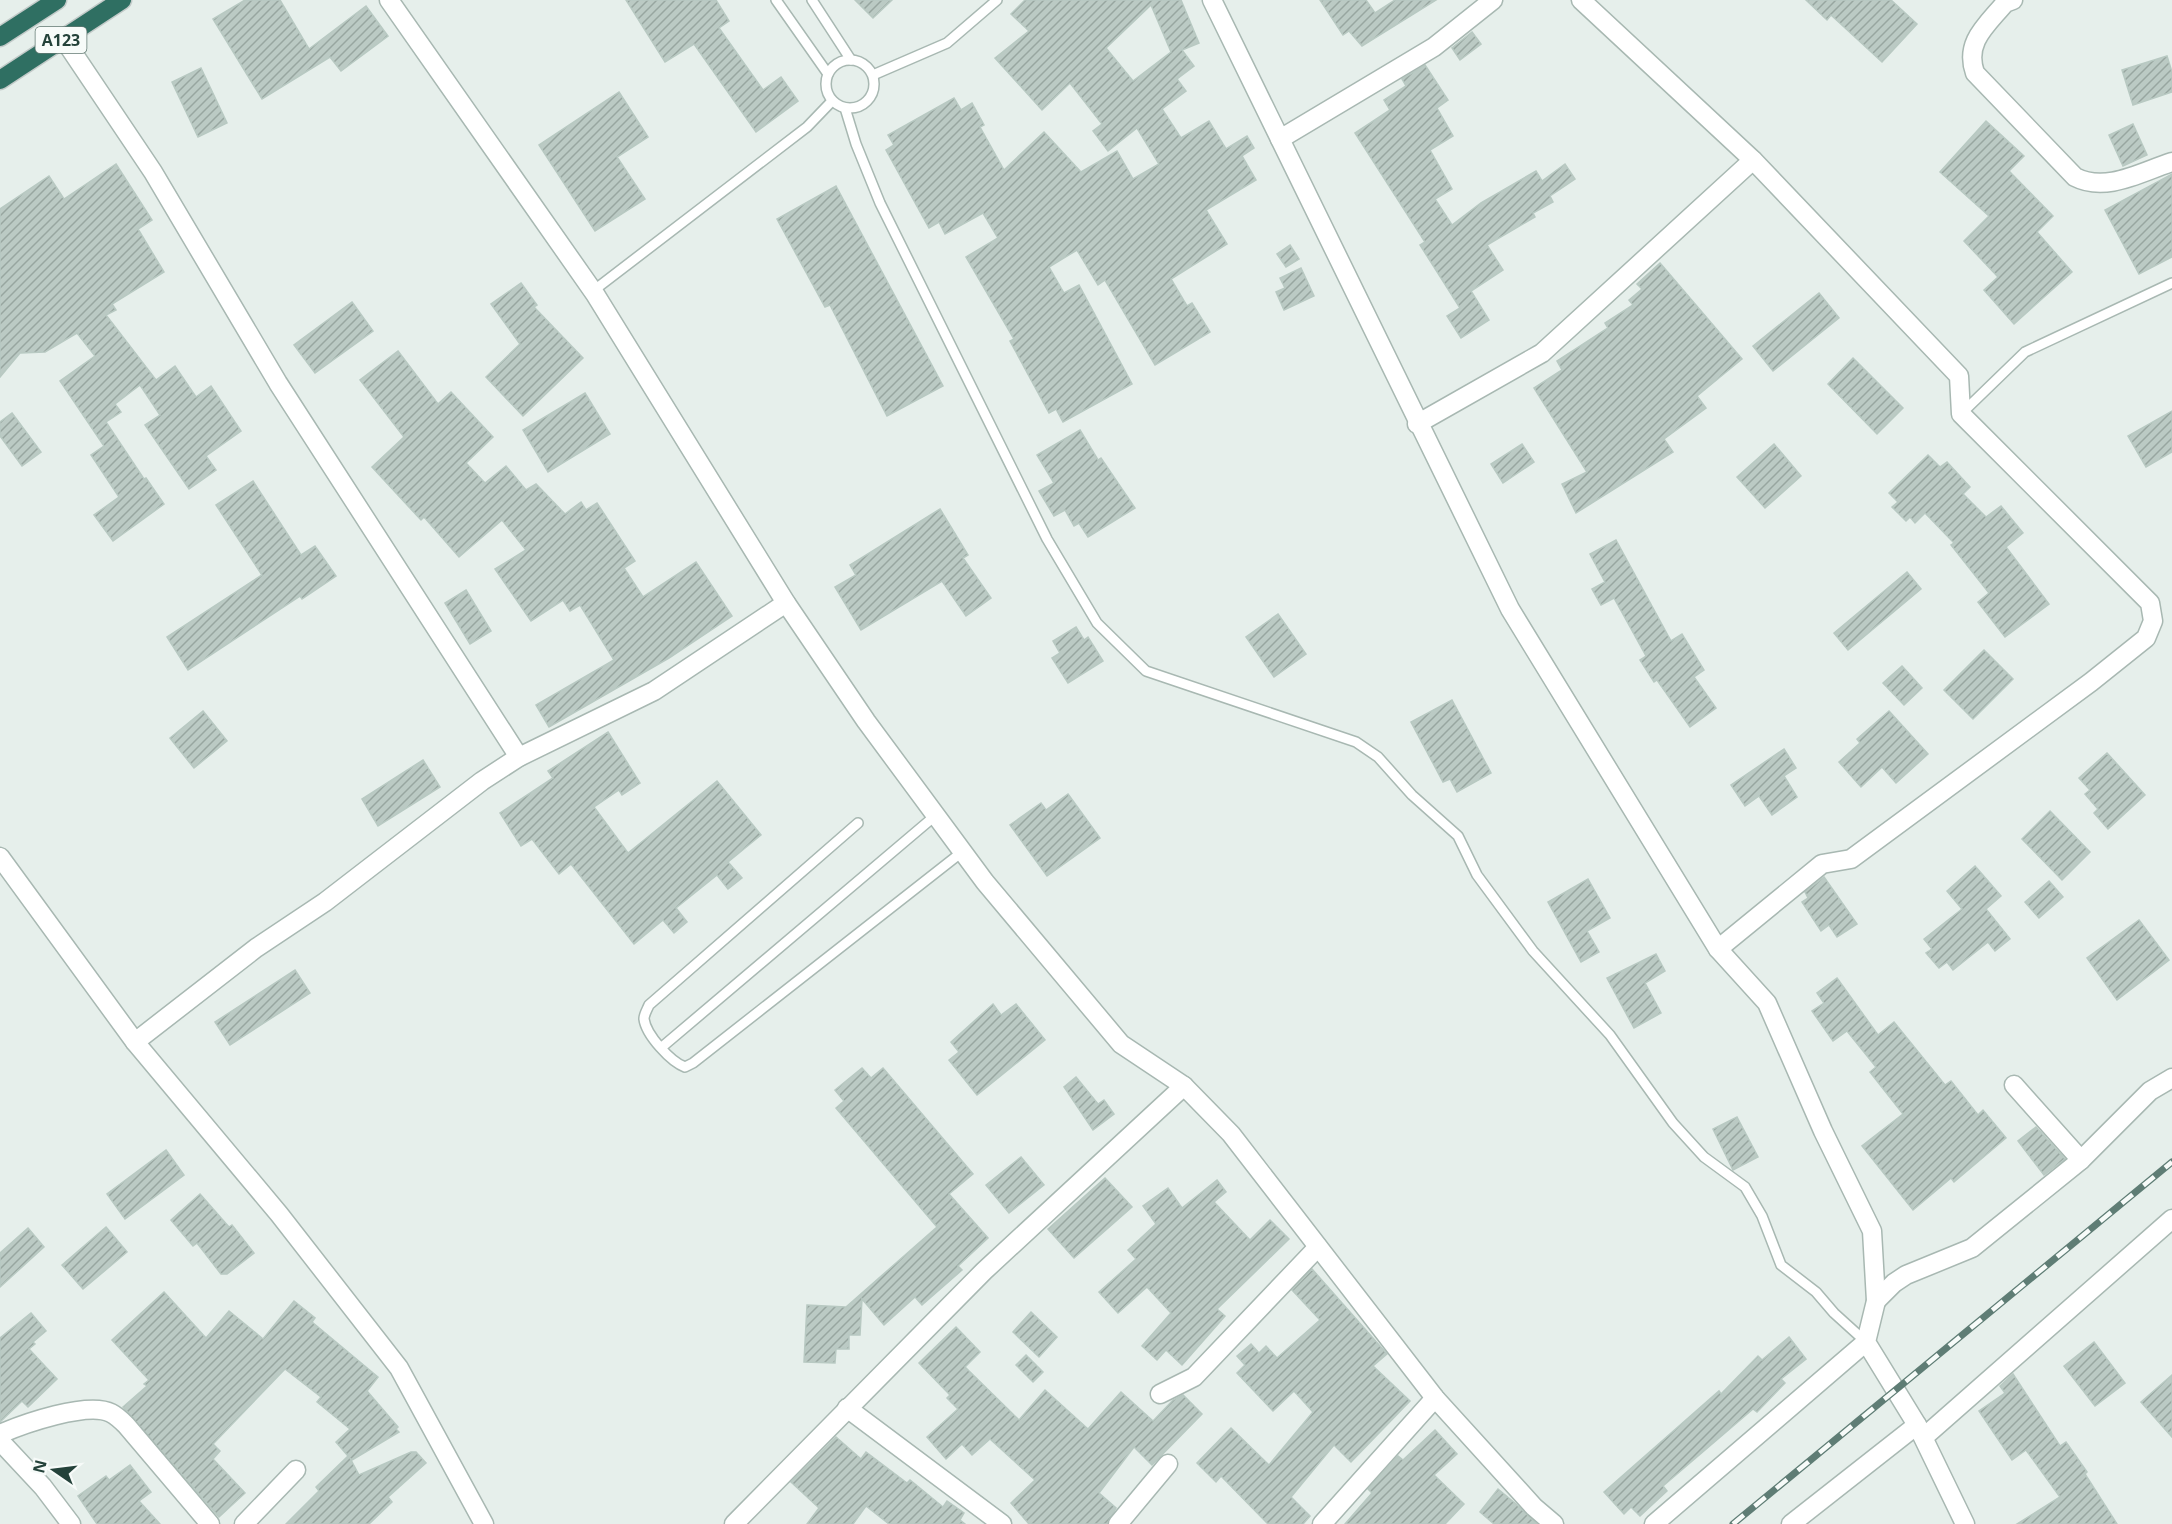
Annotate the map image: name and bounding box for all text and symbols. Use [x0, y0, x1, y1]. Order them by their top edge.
road number: A123 [36, 27, 86, 53]
north arrow [24, 1440, 84, 1500]
text: N [27, 1457, 52, 1475]

